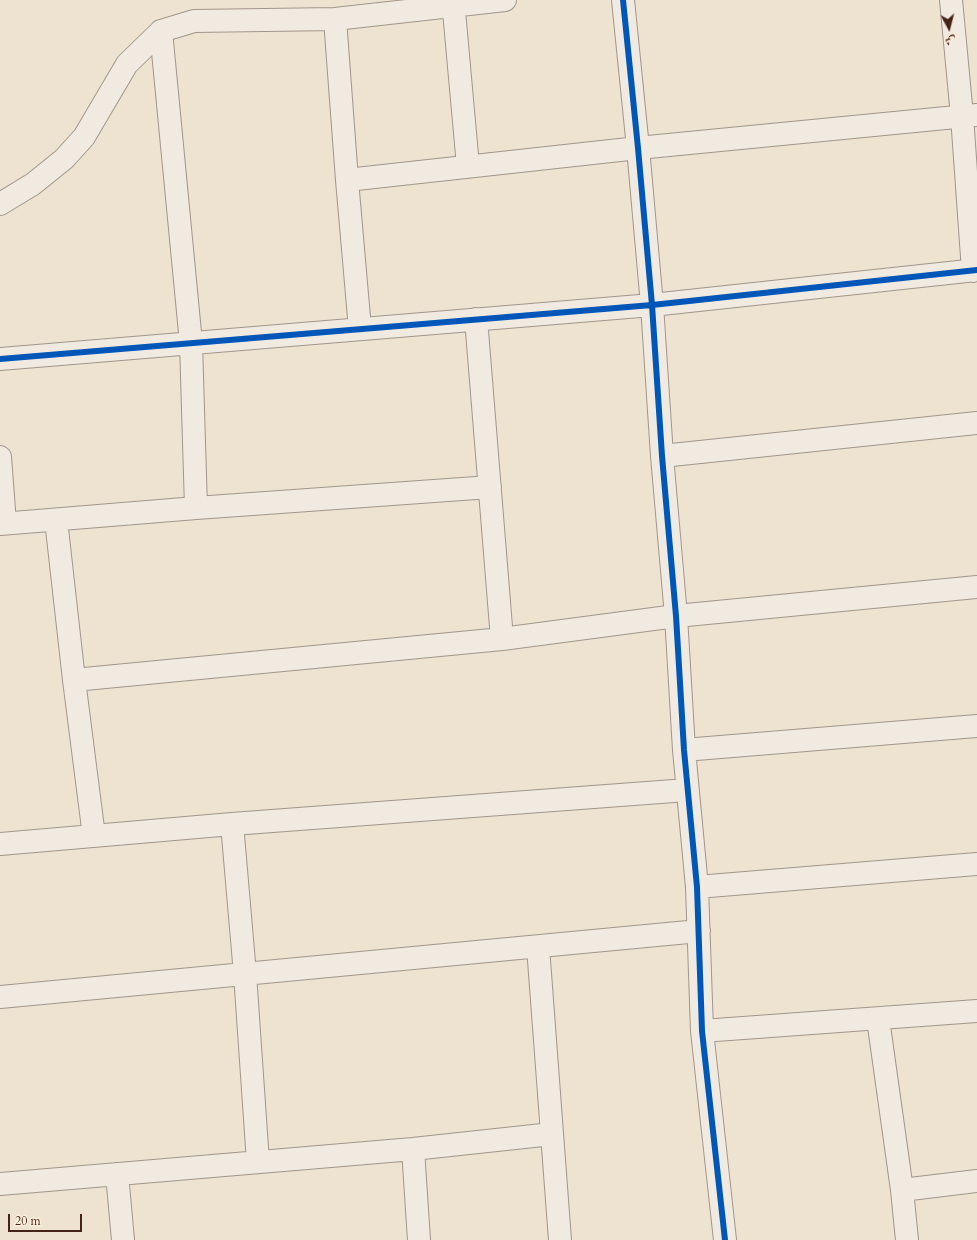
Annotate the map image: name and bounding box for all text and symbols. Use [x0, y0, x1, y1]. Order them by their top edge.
north arrow [929, 8, 969, 48]
text: ش [944, 32, 957, 49]
scale bar [10, 1206, 84, 1232]
text: 20 m [15, 1213, 41, 1229]

